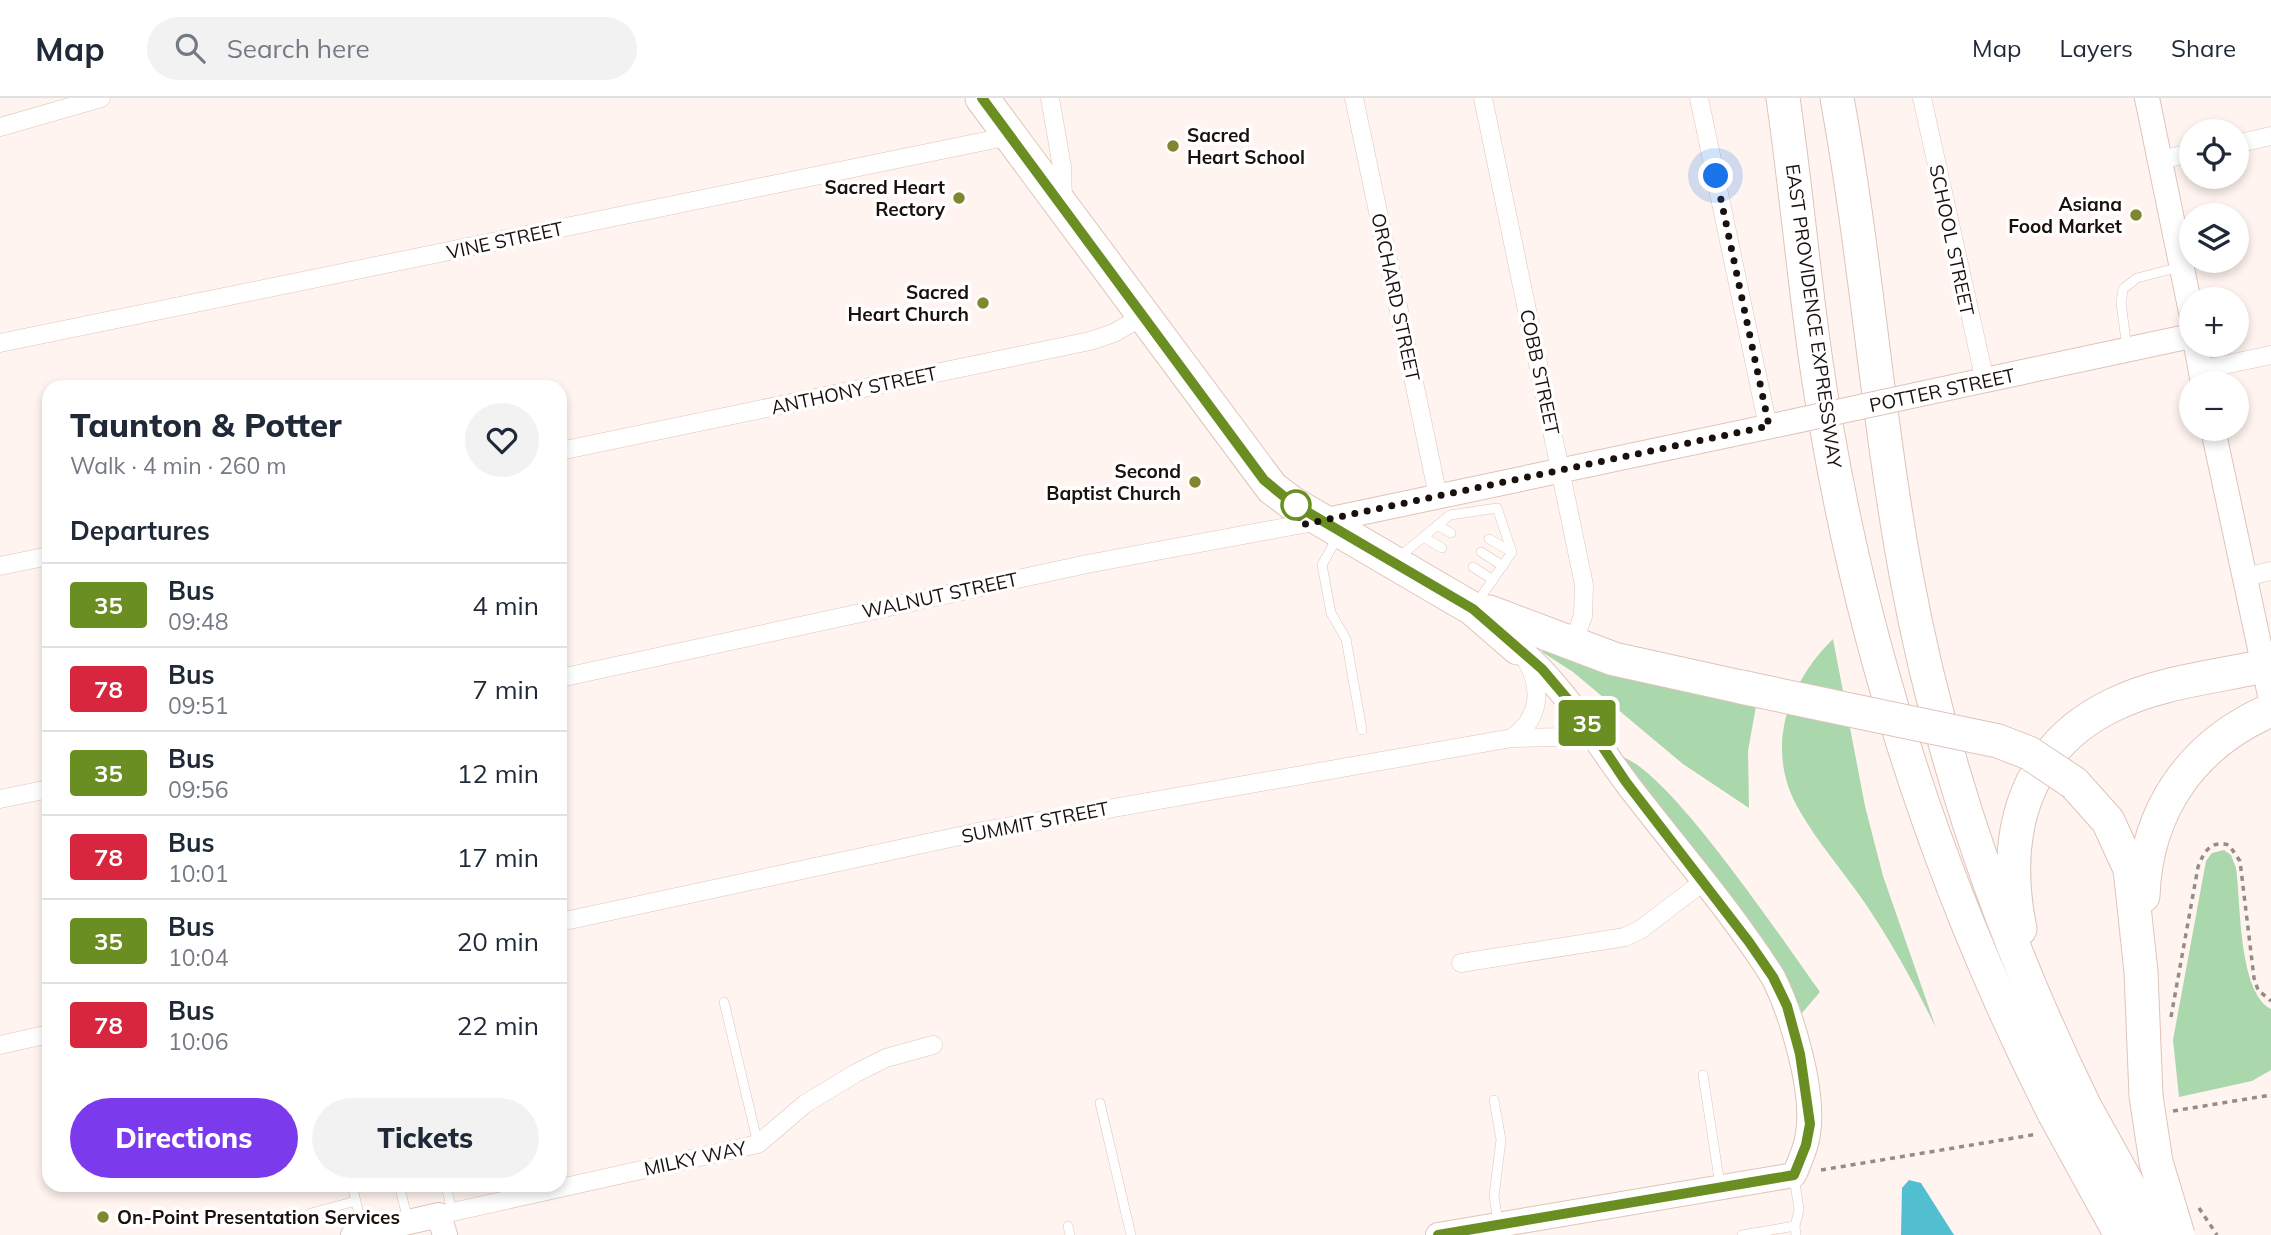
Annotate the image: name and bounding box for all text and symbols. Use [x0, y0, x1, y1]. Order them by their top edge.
search box [147, 17, 637, 80]
text: Map [35, 28, 105, 69]
icon: search [171, 29, 209, 67]
text: Search here [227, 32, 370, 65]
text: Map [1972, 33, 2021, 63]
text: Layers [2059, 33, 2133, 63]
text: Share [2171, 33, 2236, 63]
map controls [2179, 119, 2249, 441]
button: locate [2179, 119, 2249, 189]
place label: Sacred Heart School [1187, 123, 1305, 169]
marker: Sacred Heart School [1165, 138, 1181, 154]
your location [1698, 158, 1733, 193]
street label: EAST PROVIDENCE EXPRESSWAY [1781, 162, 1847, 470]
street label: SCHOOL STREET [1924, 162, 1980, 318]
place label: Sacred Heart Rectory [825, 175, 946, 221]
marker: Sacred Heart Rectory [951, 190, 967, 206]
place label: Asiana Food Market [2008, 192, 2122, 238]
button: layers [2179, 203, 2249, 273]
marker: Asiana Food Market [2128, 207, 2144, 223]
street label: ORCHARD STREET [1366, 211, 1426, 384]
street label: VINE STREET [445, 216, 566, 264]
place label: Sacred Heart Church [848, 280, 969, 326]
button: + [2179, 287, 2249, 357]
marker: Sacred Heart Church [975, 295, 991, 311]
street label: COBB STREET [1515, 307, 1565, 438]
street label: ANTHONY STREET [769, 361, 940, 419]
street label: POTTER STREET [1867, 363, 2018, 417]
button: − [2179, 371, 2249, 441]
button: heart [465, 403, 539, 477]
text: Taunton & Potter [70, 404, 342, 445]
text: Walk · 4 min · 260 m [70, 451, 287, 480]
place label: Second Baptist Church [1046, 459, 1181, 505]
marker: Second Baptist Church [1187, 474, 1203, 490]
unlabelled marker [1281, 490, 1311, 520]
text: Departures [70, 514, 210, 547]
street label: WALNUT STREET [860, 567, 1021, 623]
text: Bus [168, 574, 214, 607]
text: 4 min [472, 589, 539, 622]
text: 35 [94, 590, 123, 620]
text: 09:48 [168, 607, 228, 636]
text: Bus [168, 658, 214, 691]
text: 7 min [472, 673, 539, 706]
text: 78 [94, 674, 123, 704]
text: 09:51 [168, 691, 228, 720]
line badge: 35 [1556, 700, 1618, 746]
text: 35 [1573, 708, 1601, 738]
text: Bus [168, 742, 214, 775]
text: 12 min [457, 757, 539, 790]
text: 35 [94, 758, 123, 788]
text: 09:56 [168, 775, 228, 804]
street label: SUMMIT STREET [959, 796, 1111, 848]
text: Bus [168, 826, 214, 859]
text: 17 min [457, 841, 539, 874]
text: 78 [94, 842, 123, 872]
text: 10:01 [168, 859, 228, 888]
text: Bus [168, 910, 214, 943]
text: 20 min [457, 925, 539, 958]
text: 35 [94, 926, 123, 956]
text: 10:04 [168, 943, 228, 972]
text: Bus [168, 994, 214, 1027]
text: 22 min [457, 1009, 539, 1042]
text: 78 [94, 1010, 123, 1040]
text: 10:06 [168, 1027, 228, 1056]
button: Directions [70, 1098, 298, 1178]
button: Tickets [312, 1098, 539, 1178]
street label: MILKY WAY [642, 1135, 749, 1181]
place label: On-Point Presentation Services [117, 1205, 400, 1229]
marker: On-Point Presentation Services [95, 1209, 111, 1225]

